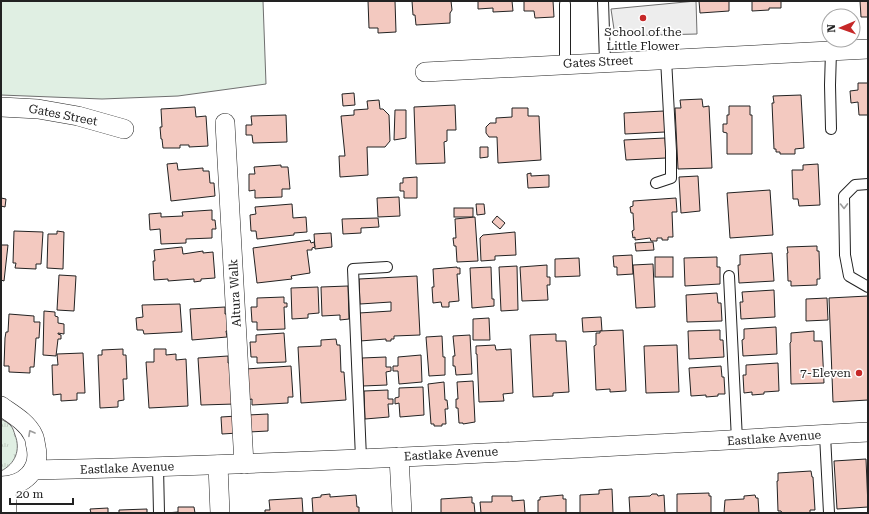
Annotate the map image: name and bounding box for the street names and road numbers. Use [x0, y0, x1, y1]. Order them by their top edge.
street label: Gates Street [563, 53, 634, 71]
street label: Gates Street [27, 101, 99, 129]
street label: Altura Walk [226, 258, 244, 327]
street label: Eastlake Avenue [726, 428, 822, 448]
street label: Eastlake Avenue [403, 445, 499, 463]
street label: Eastlake Avenue [80, 459, 175, 477]

